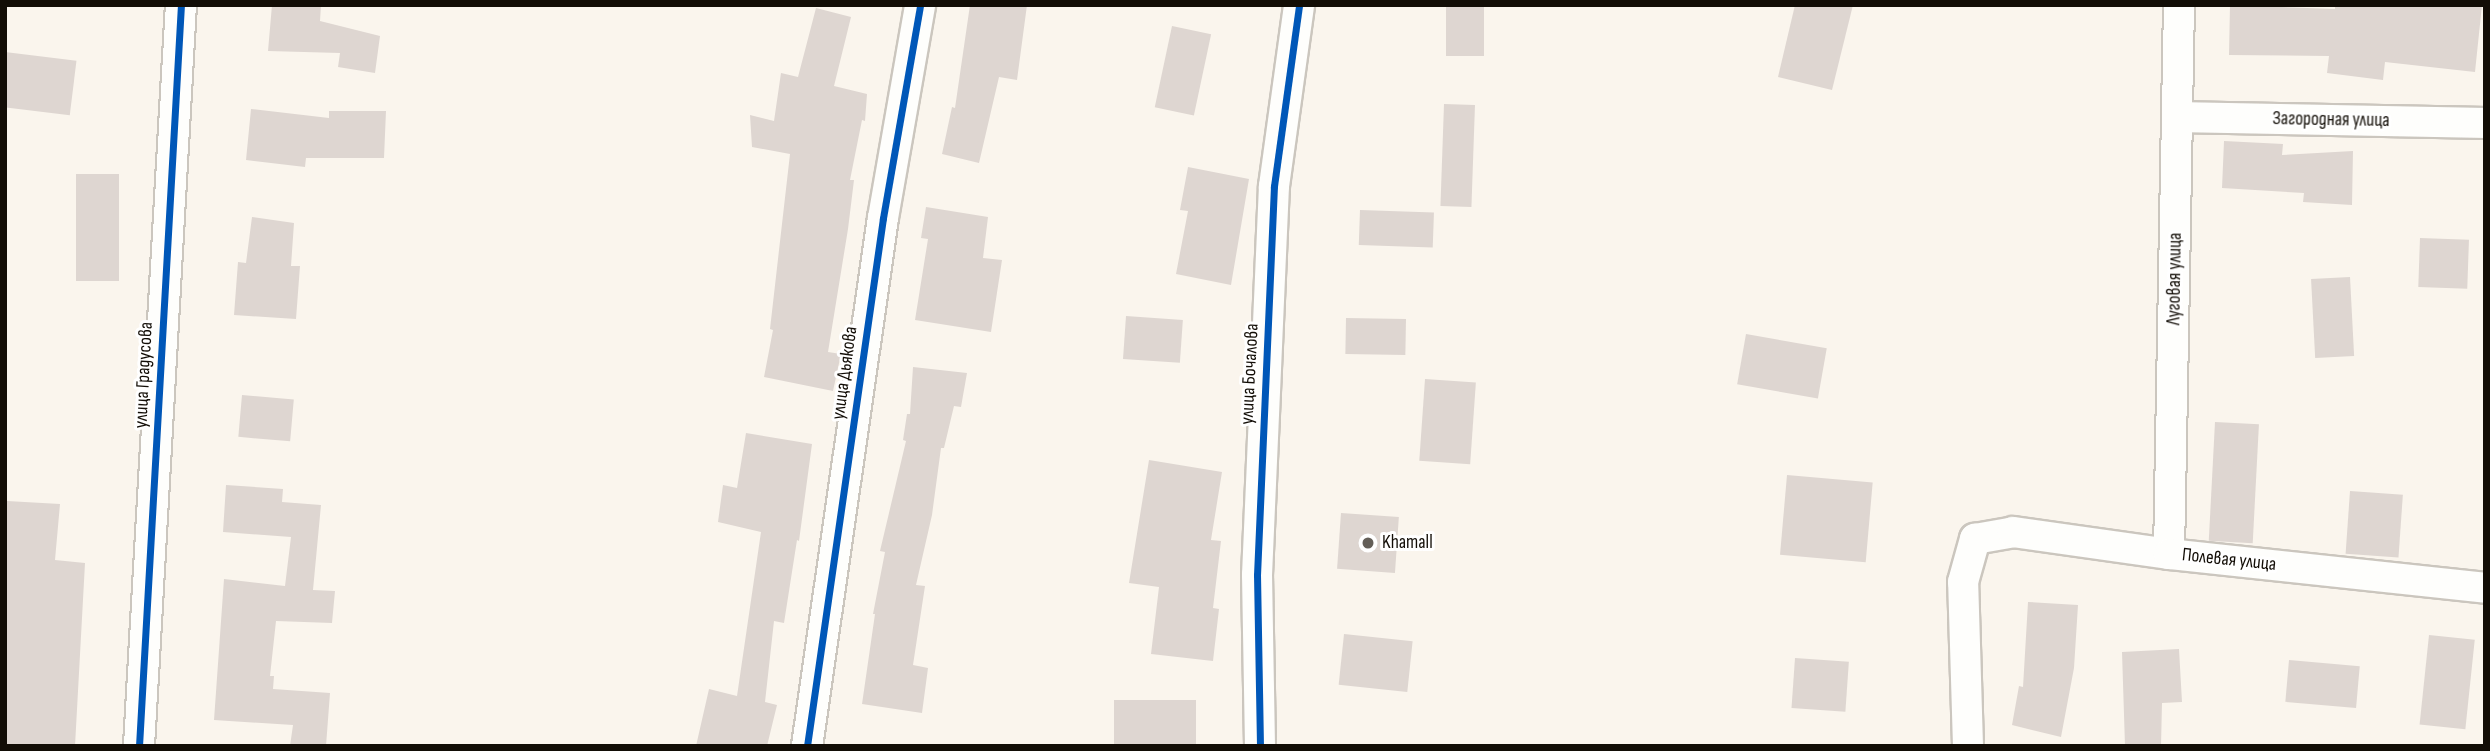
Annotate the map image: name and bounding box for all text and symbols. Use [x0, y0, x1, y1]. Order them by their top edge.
street label: Загородная улица [2272, 108, 2390, 132]
street label: Луговая улица [2163, 233, 2187, 325]
street label: улица Градусова [130, 321, 158, 429]
street label: улица Бочалова [1236, 323, 1264, 425]
street label: улица Дьякова [827, 325, 863, 421]
place label: Khamall [1382, 532, 1433, 554]
marker: Khamall [1360, 535, 1376, 551]
street label: Полевая улица [2181, 544, 2277, 576]

